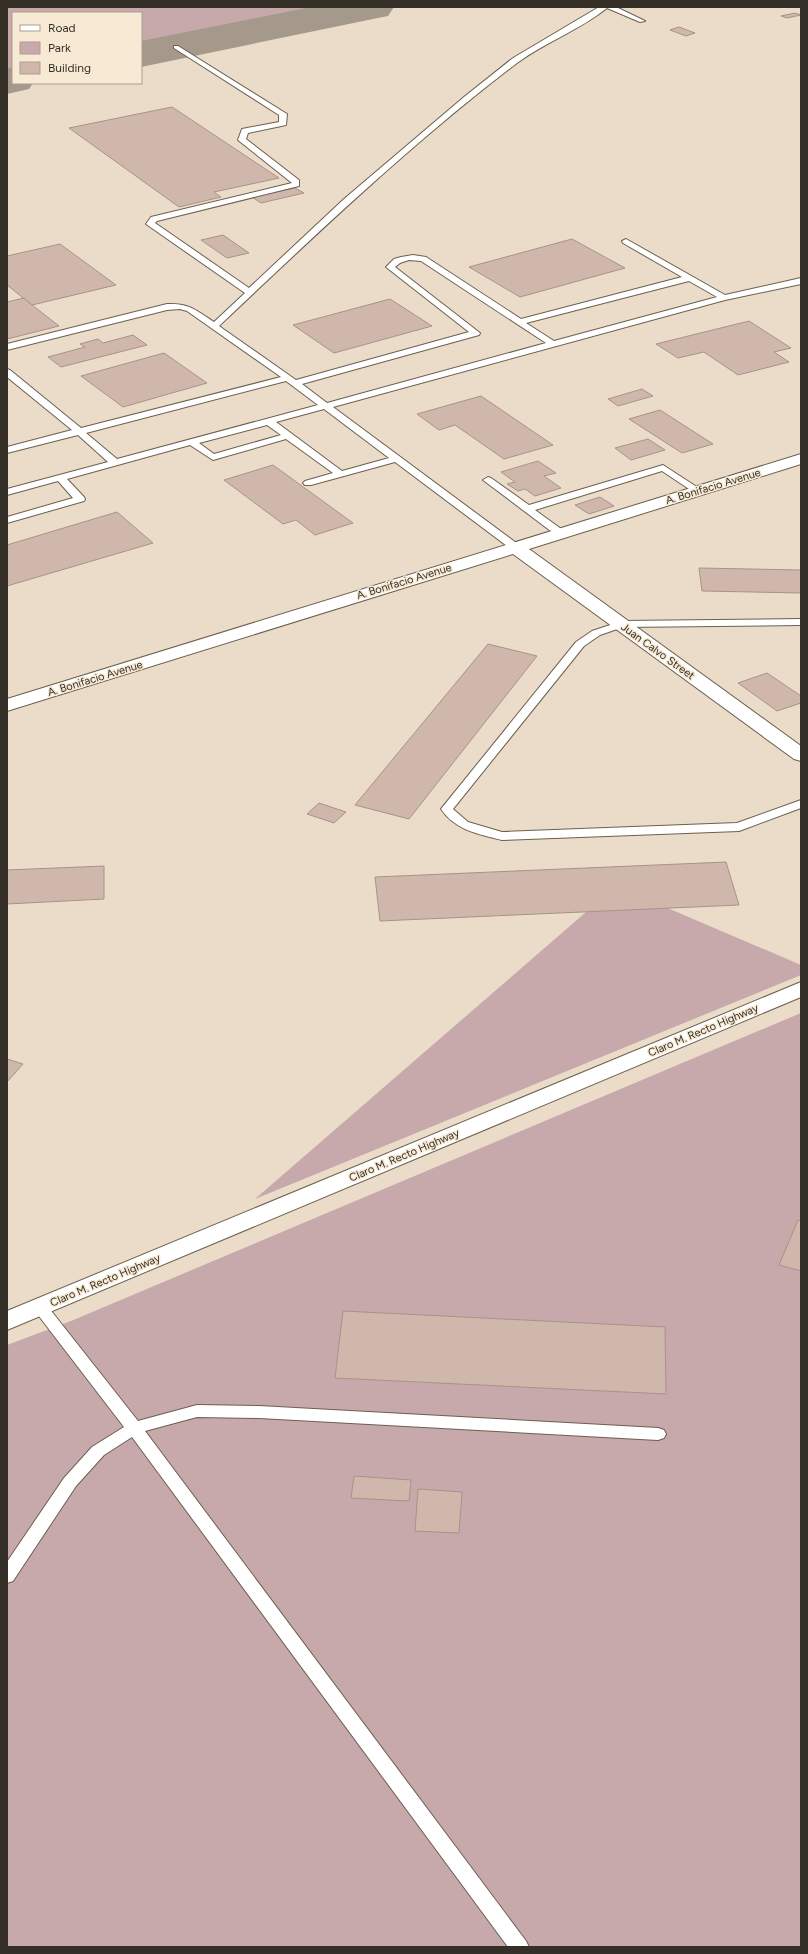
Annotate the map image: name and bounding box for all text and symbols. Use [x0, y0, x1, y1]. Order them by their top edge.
legend [12, 12, 142, 84]
text: Road [48, 21, 76, 35]
text: Park [48, 41, 71, 55]
text: Building [48, 61, 91, 75]
street label: A. Bonifacio Avenue [664, 466, 762, 507]
street label: A. Bonifacio Avenue [355, 561, 453, 602]
street label: Juan Calvo Street [618, 620, 697, 682]
street label: A. Bonifacio Avenue [46, 658, 144, 699]
street label: Claro M. Recto Highway [646, 1001, 760, 1060]
street label: Claro M. Recto Highway [347, 1126, 461, 1185]
street label: Claro M. Recto Highway [48, 1251, 162, 1310]

